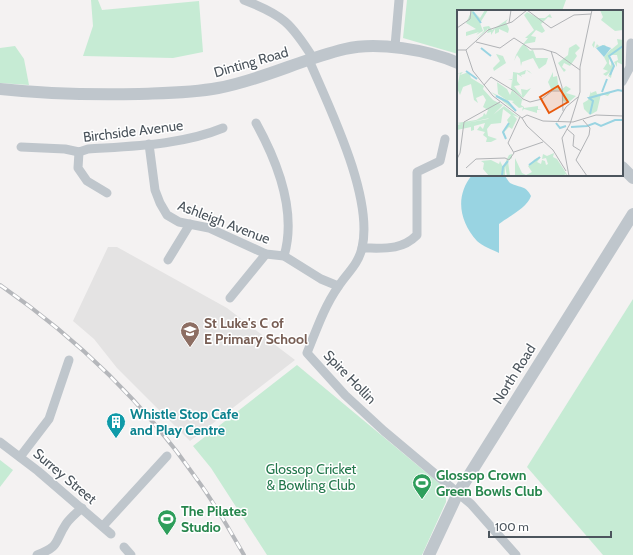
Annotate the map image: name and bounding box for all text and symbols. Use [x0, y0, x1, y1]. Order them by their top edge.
inset map [457, 10, 623, 176]
street label: Dinting Road [212, 43, 290, 81]
street label: Birchside Avenue [82, 116, 184, 146]
street label: Ashleigh Avenue [175, 196, 273, 248]
place label: St Luke's C of E Primary School [204, 314, 308, 348]
school or university icon: St Luke's C of E Primary School [179, 320, 201, 348]
street label: North Road [488, 341, 540, 407]
street label: Spire Hollin [320, 346, 380, 408]
place label: Whistle Stop Cafe and Play Centre [130, 405, 239, 439]
building icon: Whistle Stop Cafe and Play Centre [105, 411, 127, 439]
street label: Surrey Street [30, 444, 101, 508]
park label: Glossop Cricket & Bowling Club [266, 460, 357, 494]
place label: Glossop Crown Green Bowls Club [436, 466, 542, 500]
sports icon: Glossop Crown Green Bowls Club [411, 472, 433, 500]
place label: The Pilates Studio [181, 502, 247, 536]
sports icon: The Pilates Studio [156, 508, 178, 536]
scale bar [489, 513, 611, 539]
text: 100 m [495, 519, 529, 534]

